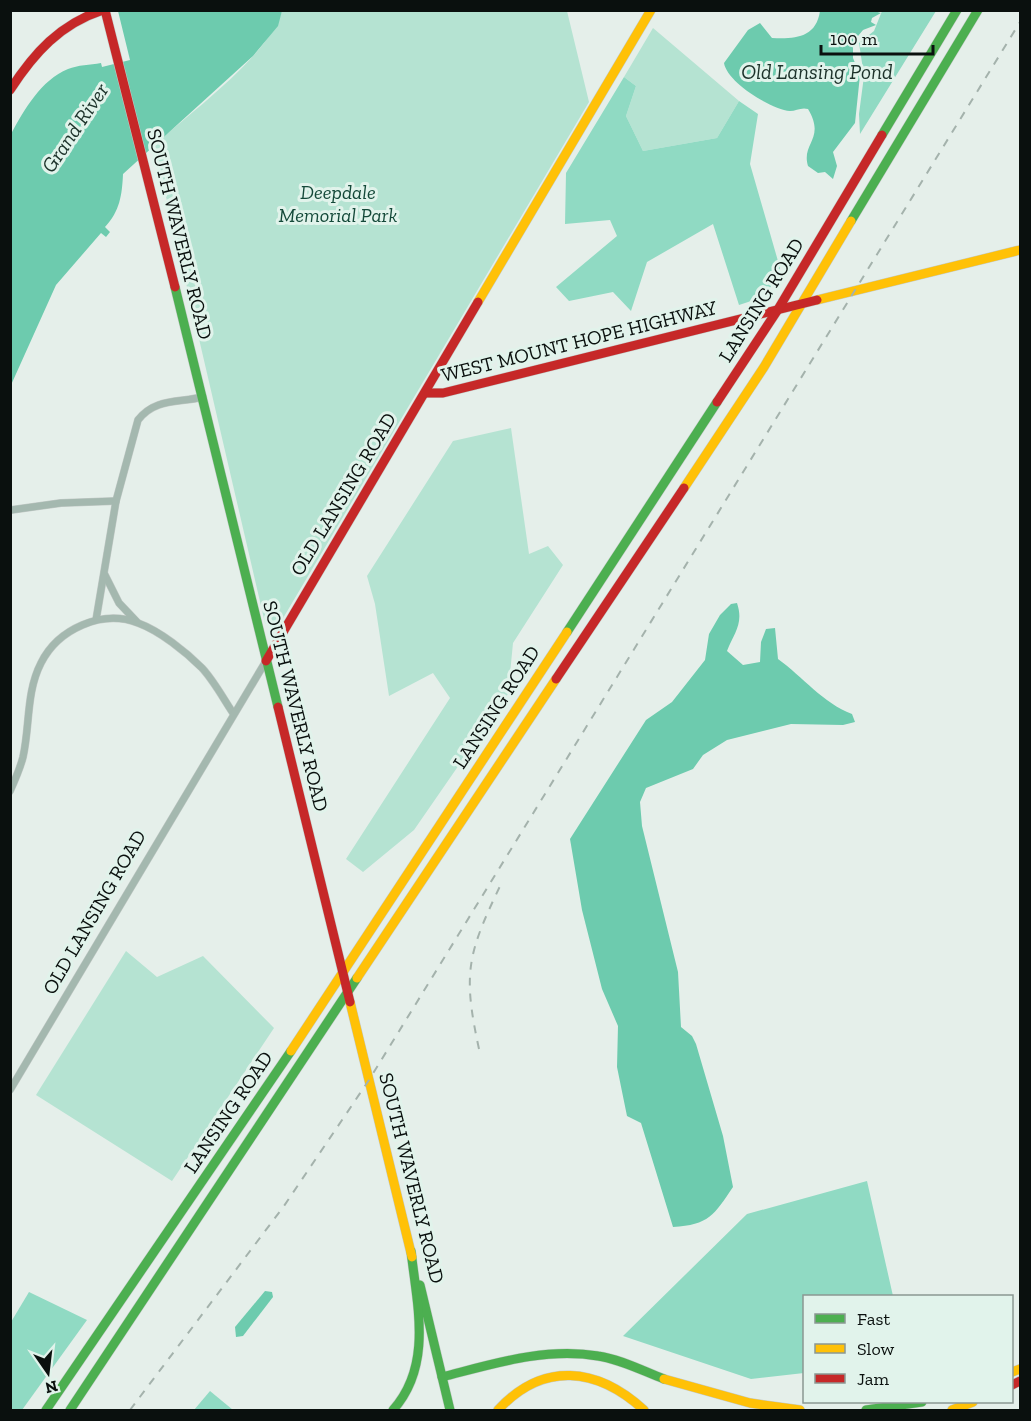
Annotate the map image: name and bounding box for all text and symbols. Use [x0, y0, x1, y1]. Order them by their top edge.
scale bar [821, 18, 934, 56]
text: 100 m [830, 28, 878, 50]
water label: Old Lansing Pond [741, 59, 893, 84]
water label: Grand River [36, 78, 114, 177]
street label: SOUTH WAVERLY ROAD [142, 126, 218, 342]
park label: Deepdale Memorial Park [279, 180, 397, 227]
street label: LANSING ROAD [713, 233, 809, 367]
street label: WEST MOUNT HOPE HIGHWAY [439, 295, 720, 387]
street label: OLD LANSING ROAD [285, 408, 401, 580]
street label: SOUTH WAVERLY ROAD [258, 598, 334, 814]
street label: LANSING ROAD [447, 641, 545, 773]
street label: OLD LANSING ROAD [37, 826, 151, 998]
street label: LANSING ROAD [178, 1046, 278, 1178]
street label: SOUTH WAVERLY ROAD [374, 1070, 450, 1286]
legend [803, 1295, 1013, 1403]
text: Fast [857, 1308, 890, 1330]
text: Slow [857, 1338, 894, 1360]
north arrow [18, 1343, 78, 1403]
text: Jam [857, 1368, 889, 1390]
text: N [43, 1376, 60, 1398]

